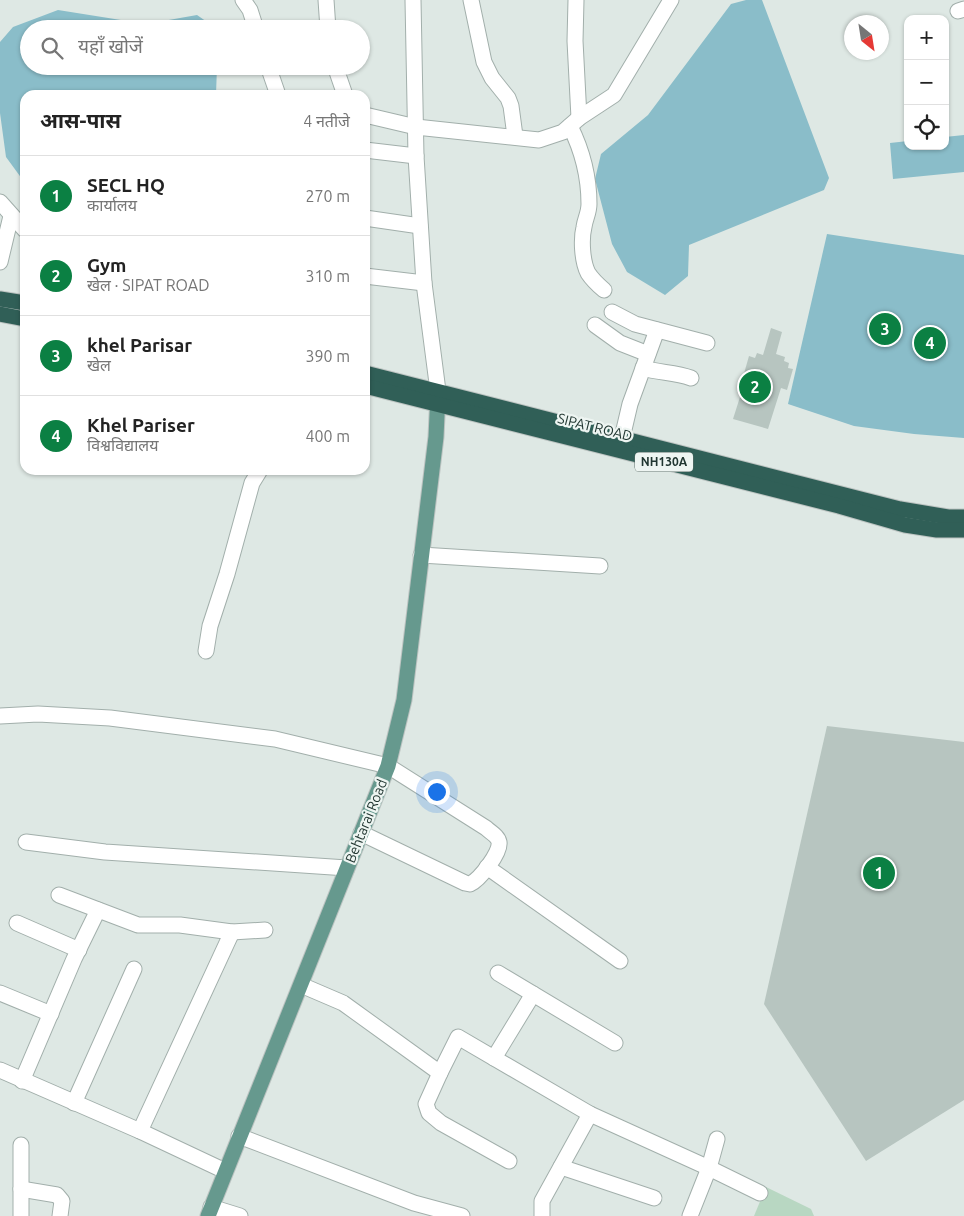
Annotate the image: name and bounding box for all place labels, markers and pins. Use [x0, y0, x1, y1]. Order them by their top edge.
pin: 3 [869, 310, 901, 348]
pin: 4 [914, 324, 946, 362]
pin: 2 [739, 368, 771, 406]
pin: 1 [863, 854, 895, 892]

